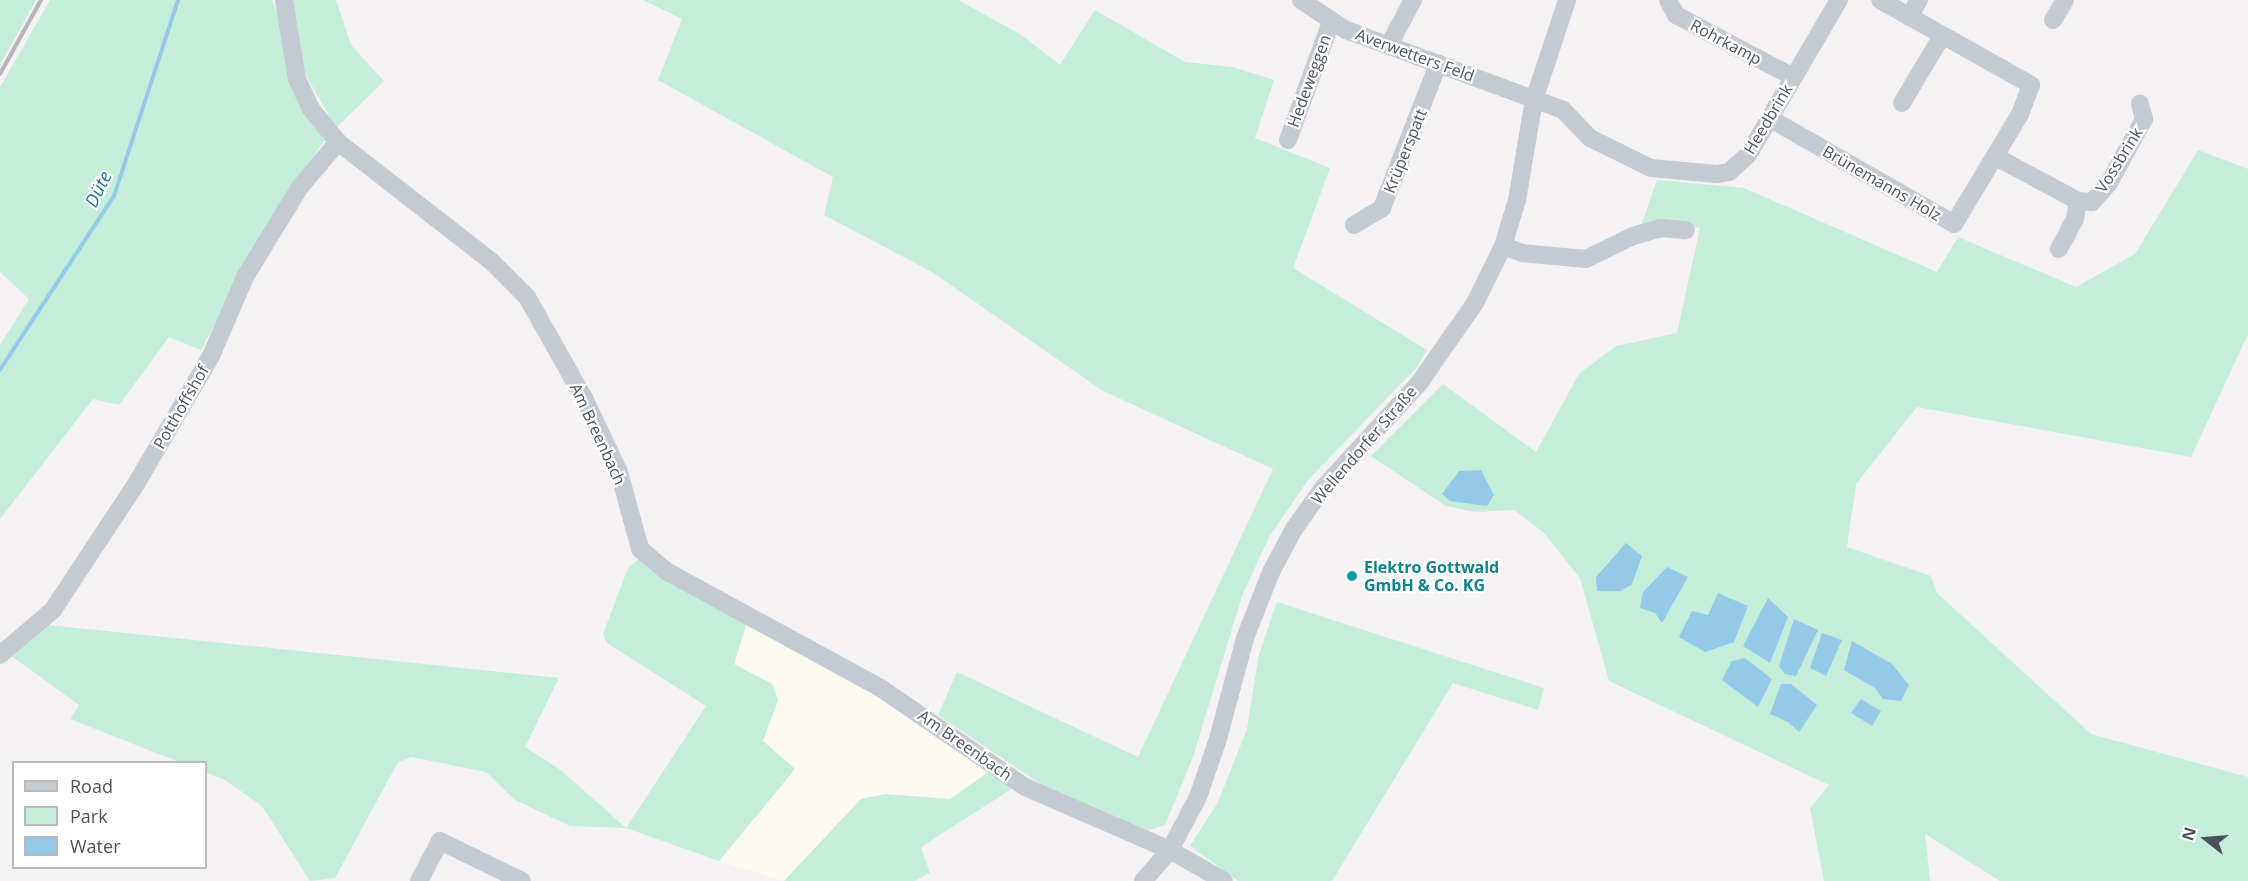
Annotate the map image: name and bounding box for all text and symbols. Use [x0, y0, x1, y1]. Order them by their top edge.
street label: Rohrkamp [1687, 15, 1765, 69]
street label: Averwetters Feld [1353, 25, 1477, 85]
street label: Hedeweggen [1283, 32, 1335, 130]
street label: Heedbrink [1740, 81, 1796, 157]
street label: Krüperspatt [1379, 106, 1431, 196]
street label: Vossbrink [2092, 124, 2146, 196]
street label: Brünemanns Holz [1819, 141, 1945, 225]
water label: Düte [80, 168, 116, 210]
street label: Potthoffshof [149, 362, 213, 452]
street label: Am Breenbach [566, 380, 630, 488]
street label: Wellendorfer Straße [1307, 382, 1421, 508]
place label: Elektro Gottwald GmbH & Co. KG [1364, 557, 1499, 595]
marker: Elektro Gottwald GmbH & Co. KG [1345, 569, 1359, 583]
street label: Am Breenbach [914, 706, 1016, 784]
legend [12, 761, 207, 869]
text: Road [70, 774, 113, 798]
text: Park [70, 804, 108, 828]
north arrow [2176, 809, 2236, 869]
text: N [2176, 824, 2201, 843]
text: Water [70, 834, 121, 858]

